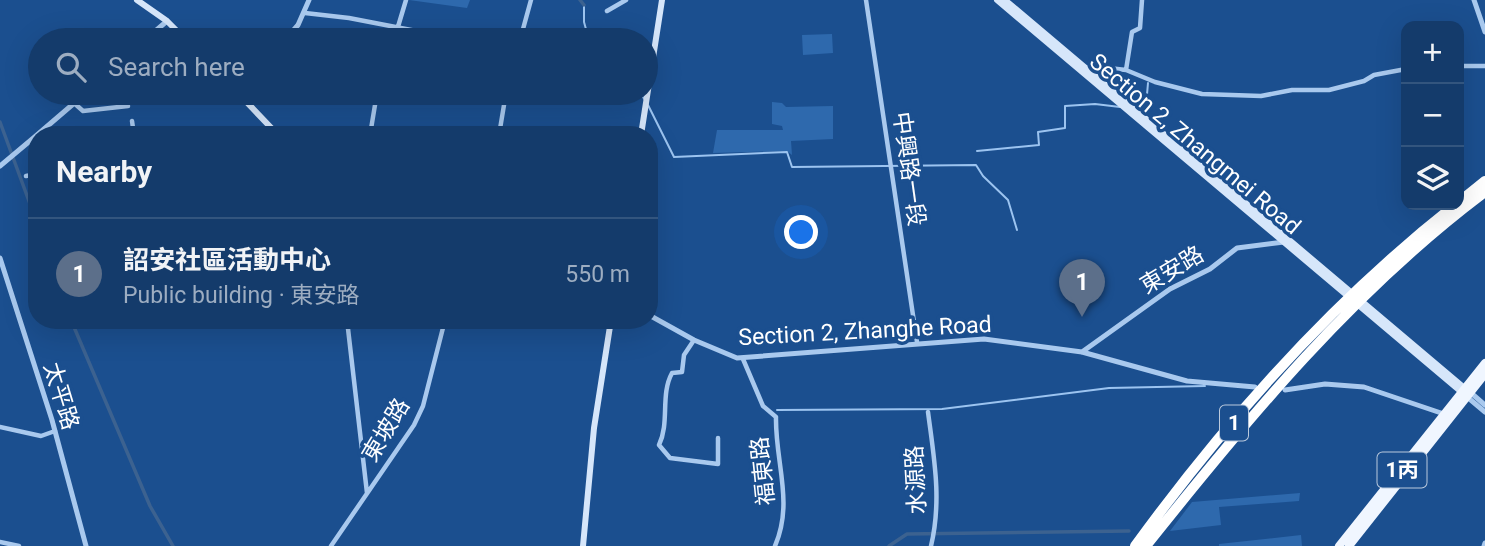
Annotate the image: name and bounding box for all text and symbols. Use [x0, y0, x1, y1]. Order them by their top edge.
map controls [1401, 21, 1464, 210]
button: + [1401, 21, 1464, 84]
search box [28, 28, 658, 105]
icon: search [52, 48, 90, 86]
street label: Section 2, Zhangmei Road [1084, 48, 1306, 240]
text: Search here [108, 52, 245, 82]
button: − [1401, 84, 1464, 147]
street label: 中興路一段 [888, 110, 930, 228]
button: layers [1401, 147, 1464, 210]
text: Nearby [56, 154, 152, 189]
your location [784, 215, 818, 249]
street label: 東安路 [1135, 241, 1209, 299]
text: 詔安社區活動中心 [123, 245, 331, 275]
pin: 1 [1059, 259, 1105, 317]
text: 1 [72, 261, 86, 288]
text: 550 m [565, 261, 630, 288]
text: Public building · 東安路 [123, 282, 359, 309]
street label: Section 2, Zhanghe Road [738, 311, 992, 351]
street label: 太平路 [38, 359, 84, 433]
street label: 東坡路 [357, 393, 415, 467]
road number: 1 [1220, 406, 1248, 440]
street label: 福東路 [746, 435, 780, 507]
street label: 水源路 [901, 445, 931, 515]
road number: 1丙 [1378, 452, 1426, 488]

